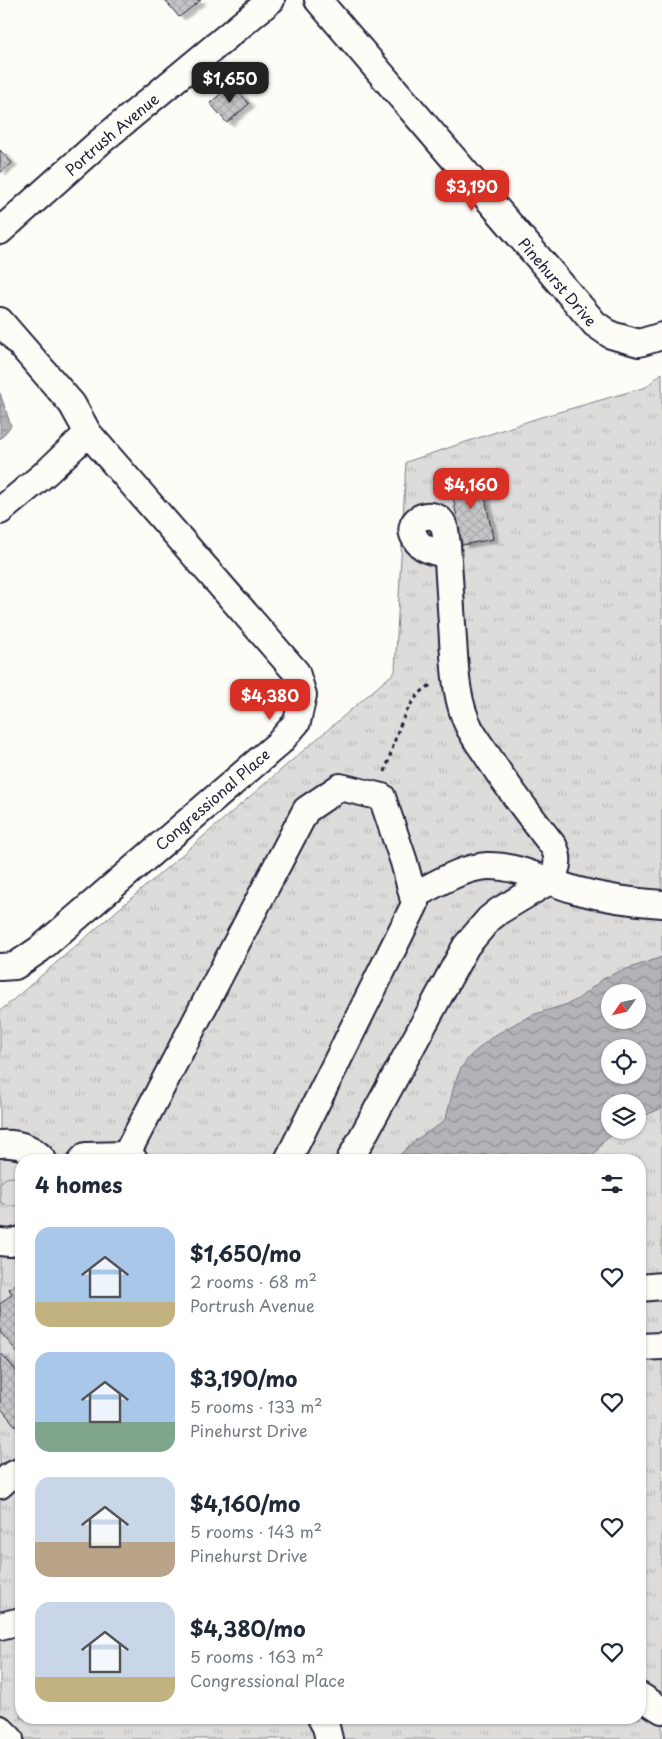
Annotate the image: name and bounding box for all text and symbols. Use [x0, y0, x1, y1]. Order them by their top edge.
pin: $1,650 [189, 62, 271, 104]
text: $1,650 [203, 66, 257, 90]
street label: Portrush Avenue [59, 87, 163, 180]
pin: $3,190 [431, 170, 513, 212]
text: $3,190 [446, 174, 498, 198]
street label: Pinehurst Drive [514, 232, 603, 331]
pin: $4,160 [430, 468, 512, 510]
text: $4,160 [444, 472, 498, 496]
pin: $4,380 [229, 678, 311, 721]
text: $4,380 [241, 683, 299, 707]
street label: Congressional Place [150, 743, 274, 855]
north arrow [601, 984, 646, 1029]
map controls [601, 984, 646, 1139]
button: locate [601, 1039, 646, 1084]
button: layers [601, 1094, 646, 1139]
text: 4 homes [35, 1168, 122, 1200]
icon: filters [598, 1170, 626, 1198]
text: $1,650/mo [190, 1237, 301, 1269]
icon: home [75, 1247, 135, 1307]
icon: heart [598, 1263, 626, 1291]
text: 2 rooms · 68 m² [190, 1269, 317, 1293]
text: Portrush Avenue [190, 1293, 315, 1317]
text: $3,190/mo [190, 1362, 297, 1394]
icon: home [75, 1372, 135, 1432]
icon: heart [598, 1388, 626, 1416]
text: 5 rooms · 133 m² [190, 1394, 323, 1418]
text: Pinehurst Drive [190, 1418, 308, 1442]
text: $4,160/mo [190, 1487, 300, 1519]
icon: home [75, 1497, 135, 1557]
icon: heart [598, 1513, 626, 1541]
text: 5 rooms · 143 m² [190, 1519, 322, 1543]
text: Pinehurst Drive [190, 1543, 308, 1567]
text: $4,380/mo [190, 1612, 306, 1644]
icon: home [75, 1622, 135, 1682]
icon: heart [598, 1638, 626, 1666]
text: 5 rooms · 163 m² [190, 1644, 324, 1668]
text: Congressional Place [190, 1668, 345, 1692]

